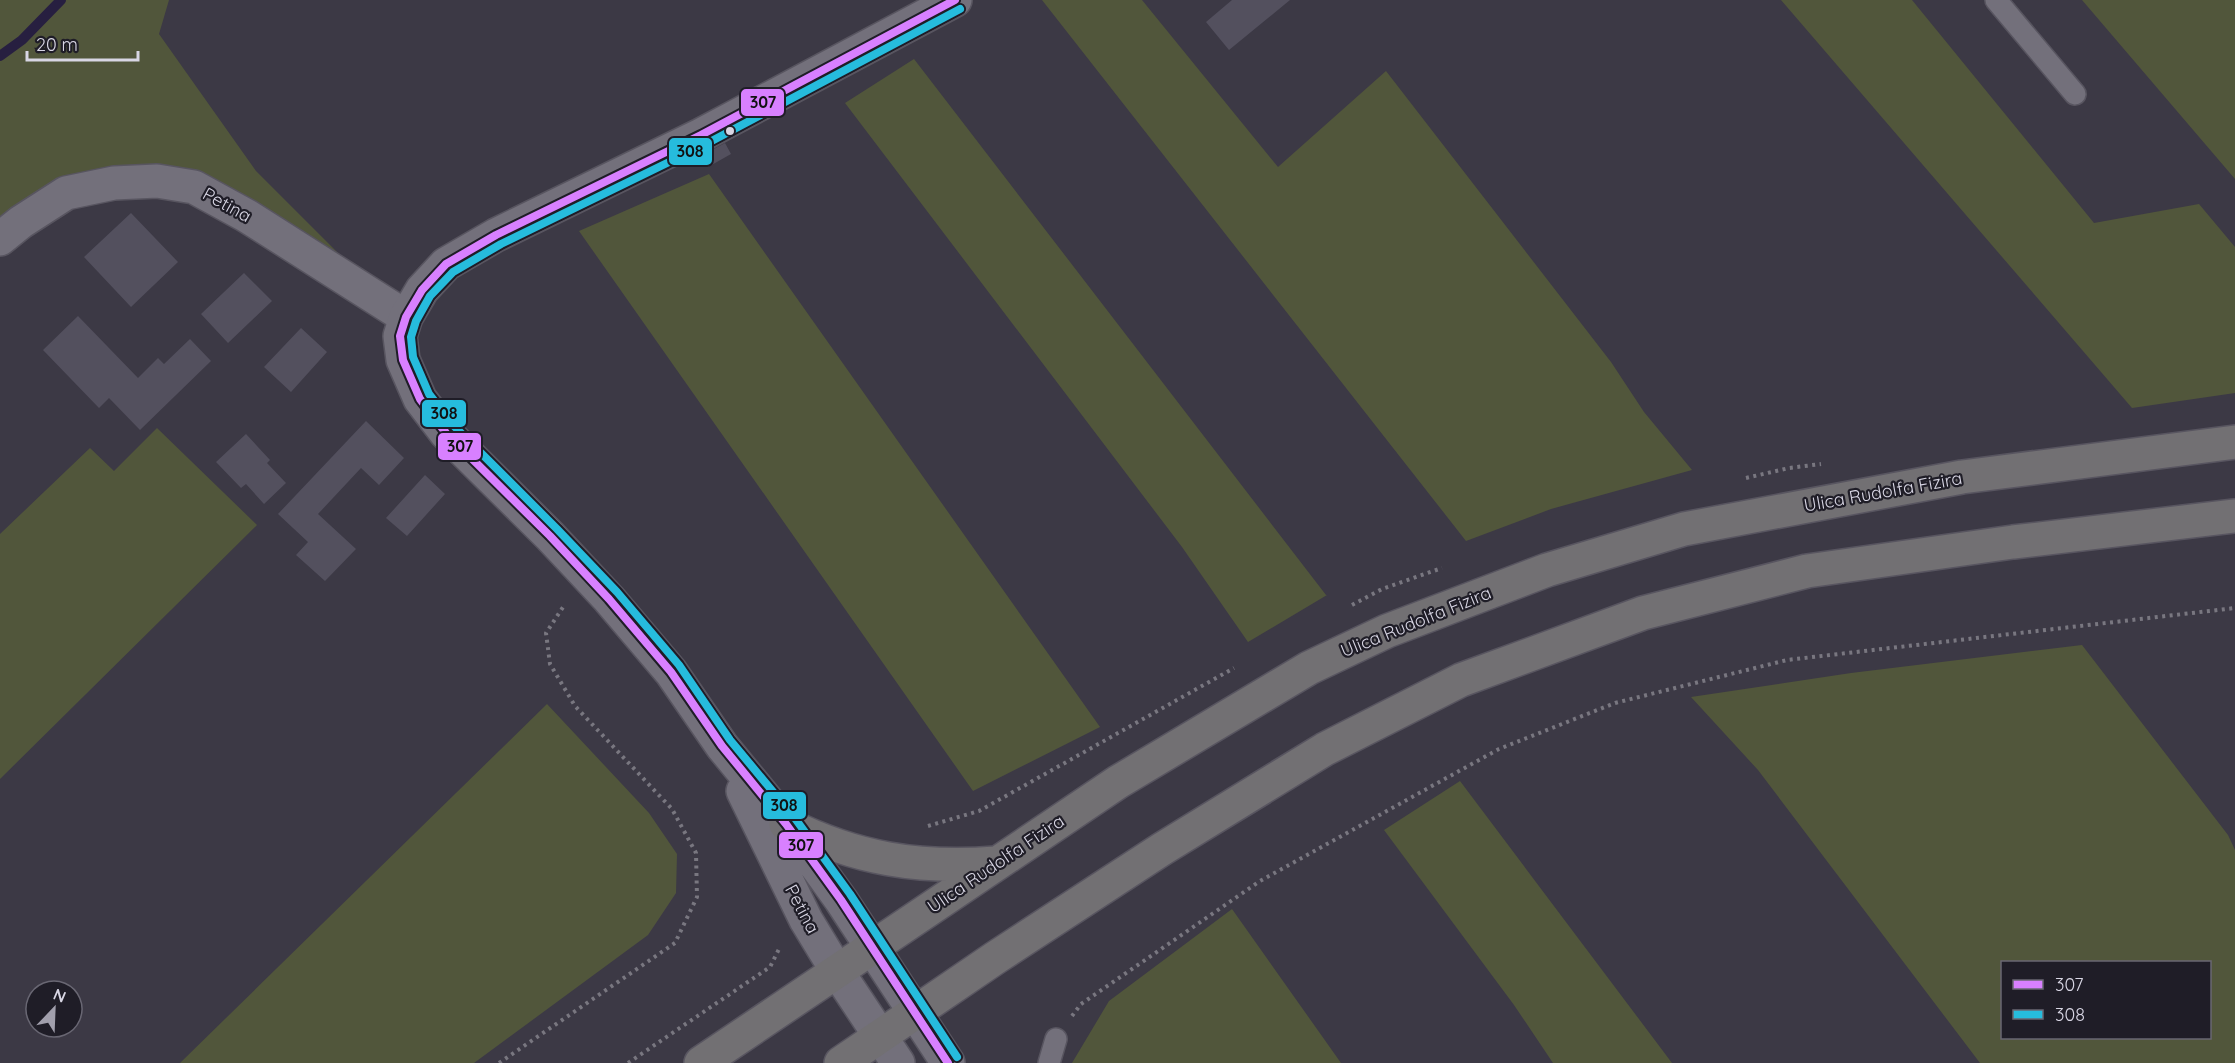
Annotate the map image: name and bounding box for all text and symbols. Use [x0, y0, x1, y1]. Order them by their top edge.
scale bar [27, 24, 138, 62]
text: 20 m [36, 33, 78, 56]
line badge: 307 [740, 88, 785, 117]
text: 307 [750, 92, 776, 112]
unlabelled marker [724, 125, 736, 137]
line badge: 308 [668, 137, 713, 166]
text: 308 [676, 141, 704, 161]
street label: Petina [199, 182, 256, 227]
line badge: 308 [421, 399, 467, 428]
text: 308 [430, 403, 458, 423]
line badge: 307 [437, 432, 482, 461]
text: 307 [447, 436, 473, 456]
street label: Ulica Rudolfa Fizira [1802, 466, 1964, 517]
street label: Ulica Rudolfa Fizira [1337, 581, 1495, 662]
line badge: 308 [762, 791, 807, 820]
text: 308 [770, 795, 798, 815]
street label: Ulica Rudolfa Fizira [923, 809, 1069, 918]
line badge: 307 [778, 831, 824, 859]
text: 307 [788, 835, 814, 855]
street label: Petina [780, 880, 825, 937]
legend [2001, 961, 2211, 1039]
text: 307 [2055, 973, 2083, 996]
north arrow [24, 979, 84, 1039]
text: N [51, 984, 69, 1007]
text: 308 [2055, 1003, 2085, 1026]

